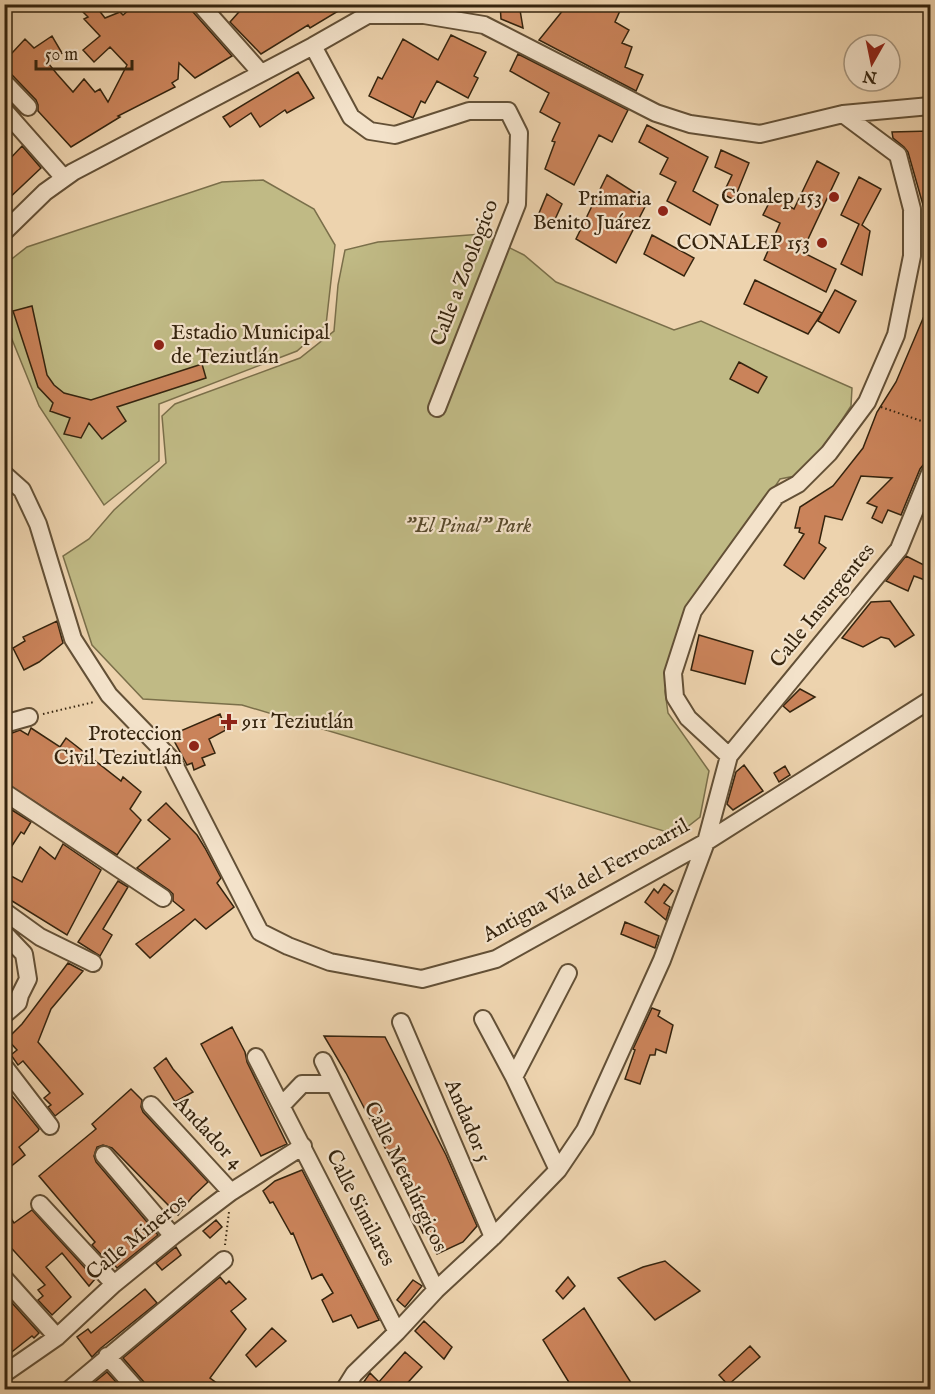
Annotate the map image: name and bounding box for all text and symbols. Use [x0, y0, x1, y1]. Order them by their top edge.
scale bar [36, 33, 132, 71]
north arrow [842, 33, 902, 93]
text: 50 m [45, 44, 78, 67]
text: N [861, 65, 879, 87]
place label: Conalep 153 [721, 184, 822, 211]
place label: Primaria Benito Juárez [533, 186, 652, 237]
marker: Conalep 153 [827, 190, 841, 204]
street label: Calle a Zoologico [425, 196, 505, 350]
marker: Primaria Benito Juárez [656, 204, 670, 218]
place label: CONALEP 153 [676, 230, 810, 257]
marker: CONALEP 153 [815, 236, 829, 250]
place label: Estadio Municipal de Teziutlán [171, 320, 330, 371]
marker: Estadio Municipal de Teziutlán [152, 338, 166, 352]
park label: "El Pinal" Park [405, 513, 532, 540]
street label: Calle Insurgentes [765, 538, 881, 674]
place label: 911 Teziutlán [241, 709, 354, 736]
marker: 911 Teziutlán [220, 713, 238, 731]
place label: Proteccion Civil Teziutlán [54, 721, 182, 772]
marker: Proteccion Civil Teziutlán [187, 739, 201, 753]
street label: Antigua Vía del Ferrocarril [477, 813, 694, 950]
street label: Andador 5 [437, 1074, 497, 1167]
street label: Andador 4 [167, 1090, 249, 1176]
street label: Calle Metalúrgicos [357, 1097, 453, 1257]
street label: Calle Similares [319, 1145, 401, 1271]
street label: Calle Mineros [81, 1189, 193, 1287]

